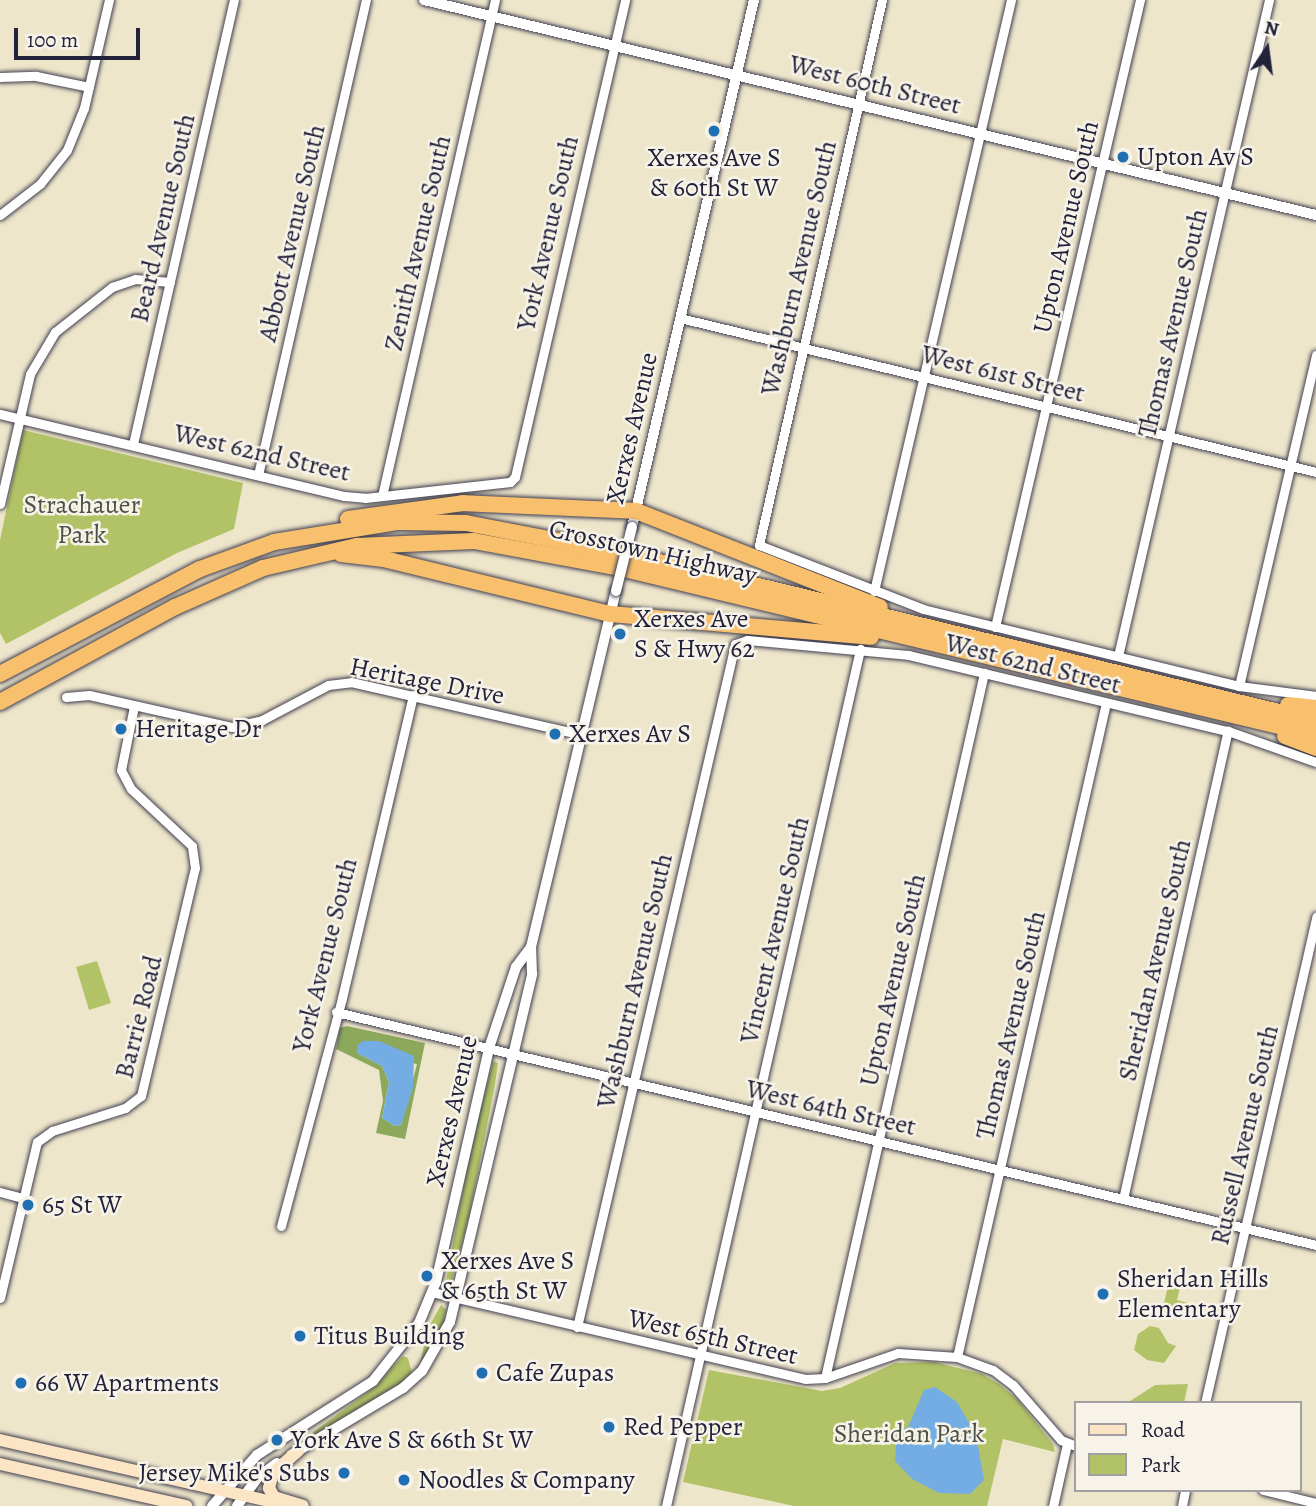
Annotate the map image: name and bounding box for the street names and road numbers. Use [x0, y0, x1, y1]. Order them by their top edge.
street label: West 60th Street [786, 49, 964, 121]
street label: Beard Avenue South [124, 111, 202, 325]
street label: Upton Avenue South [1026, 118, 1106, 336]
street label: Abbott Avenue South [252, 122, 332, 344]
street label: Zenith Avenue South [378, 132, 458, 354]
street label: York Avenue South [510, 132, 586, 334]
street label: Washburn Avenue South [754, 138, 844, 398]
street label: Thomas Avenue South [1132, 206, 1214, 440]
street label: West 61st Street [918, 339, 1088, 409]
street label: Xerxes Avenue [599, 349, 665, 507]
street label: West 62nd Street [171, 418, 353, 488]
street label: Crosstown Highway [546, 513, 760, 591]
street label: West 62nd Street [942, 627, 1124, 701]
street label: Heritage Drive [347, 651, 507, 711]
street label: Vincent Avenue South [734, 813, 816, 1047]
street label: Sheridan Avenue South [1112, 836, 1198, 1084]
street label: Washburn Avenue South [590, 851, 680, 1111]
street label: York Avenue South [286, 855, 364, 1055]
street label: Upton Avenue South [853, 871, 933, 1089]
street label: Thomas Avenue South [970, 908, 1052, 1142]
street label: Barrie Road [109, 952, 169, 1082]
street label: Russell Avenue South [1205, 1022, 1285, 1248]
street label: Xerxes Avenue [419, 1032, 485, 1190]
street label: West 64th Street [743, 1073, 919, 1143]
street label: West 65th Street [625, 1302, 801, 1372]

